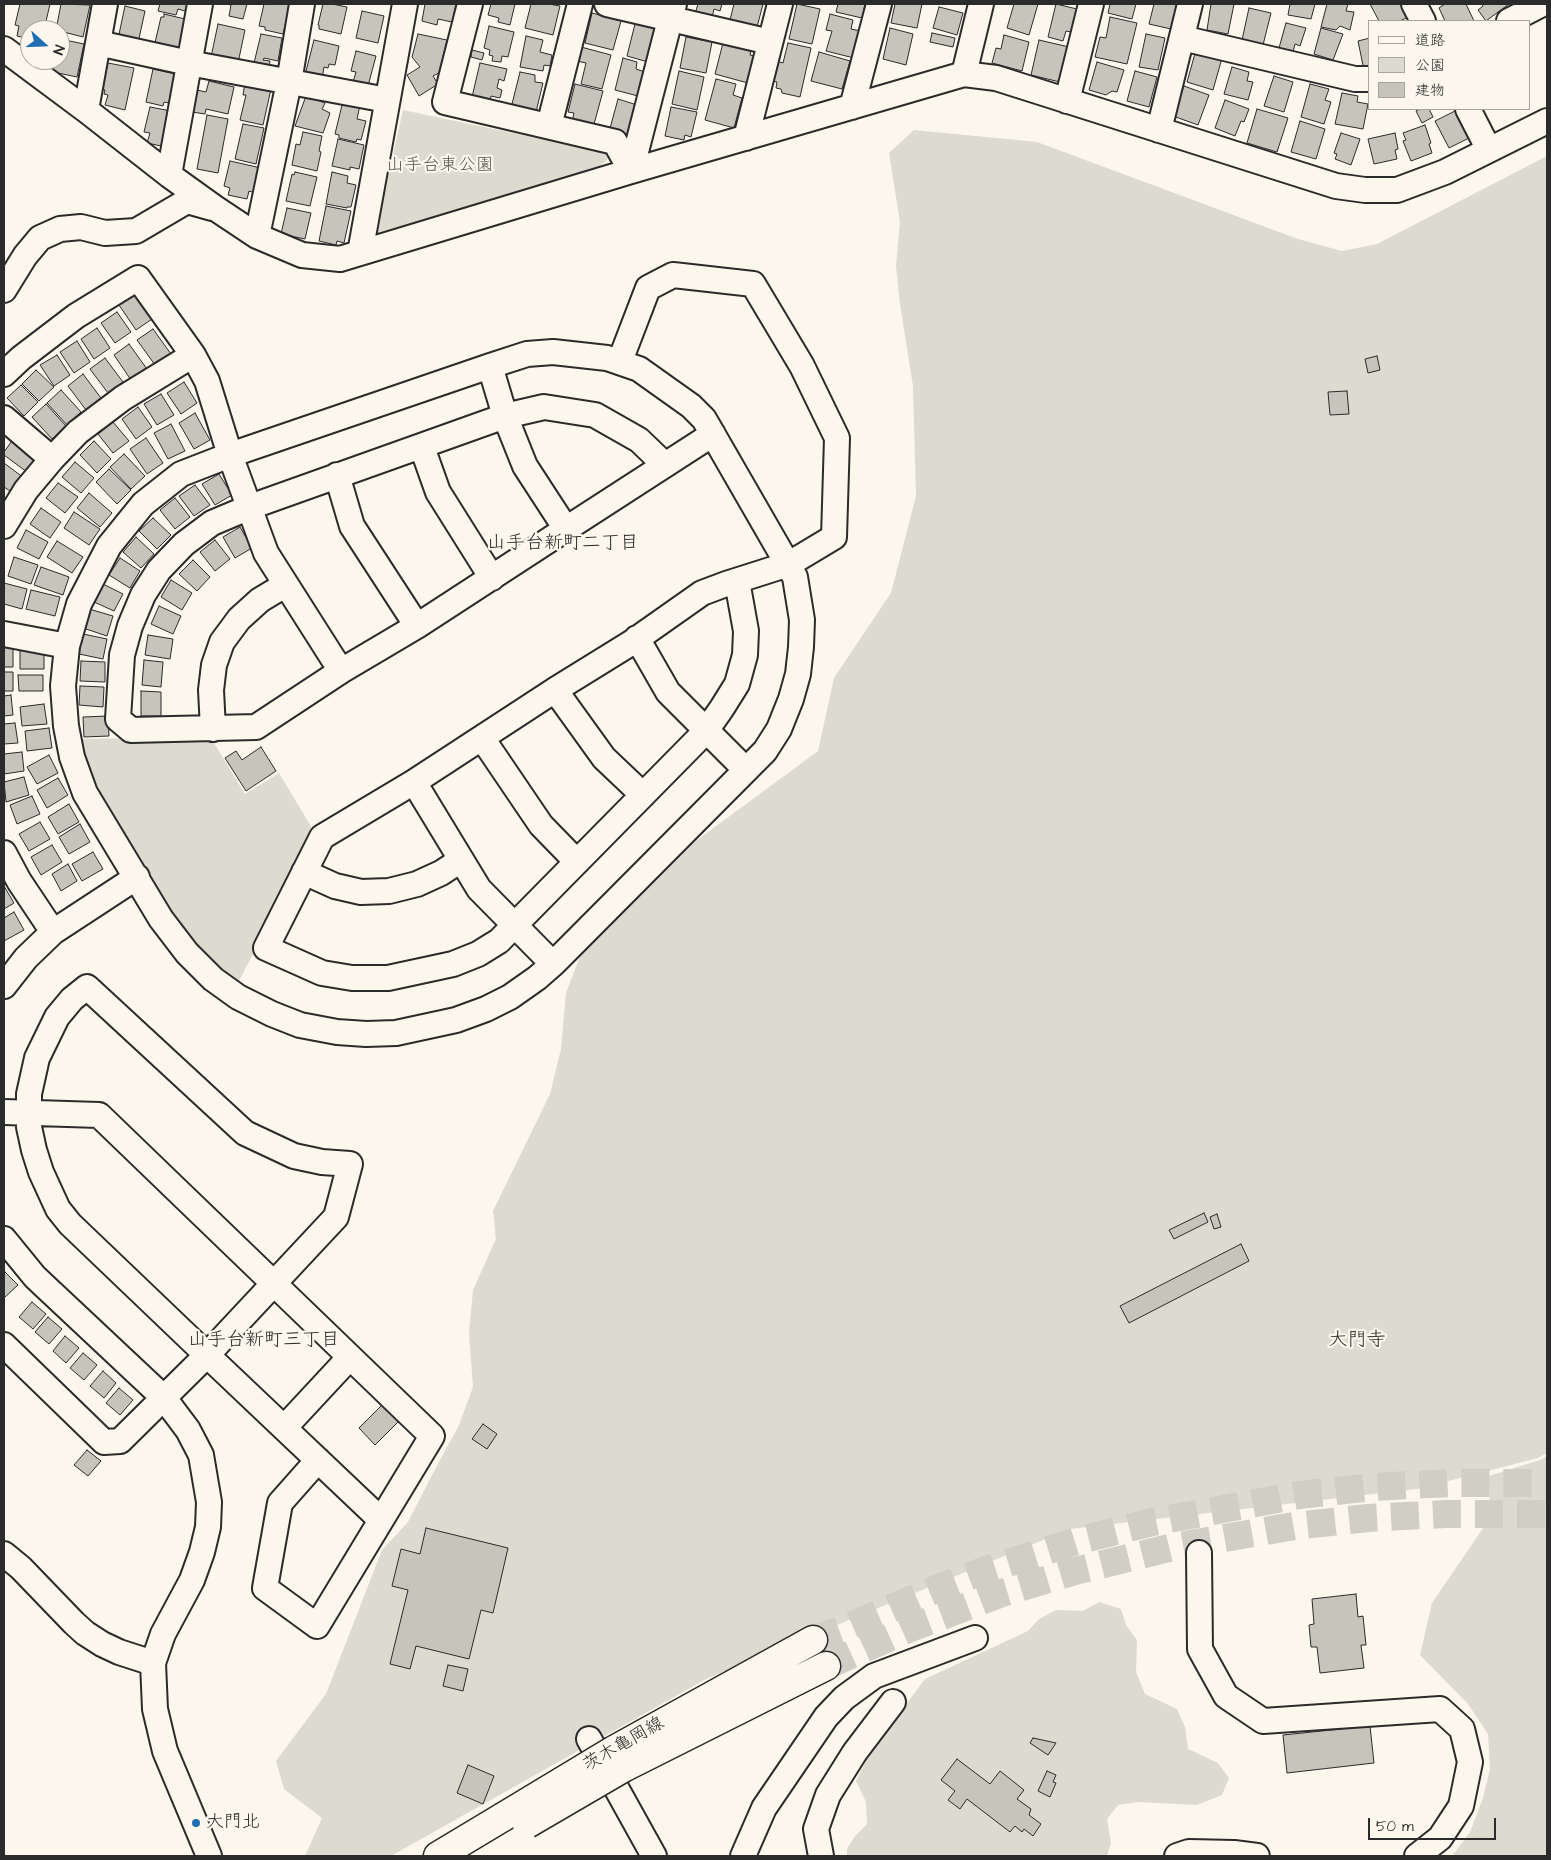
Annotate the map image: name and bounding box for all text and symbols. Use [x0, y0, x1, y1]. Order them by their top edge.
north arrow [20, 20, 70, 70]
legend [1368, 20, 1531, 110]
text: 道路 [1415, 30, 1445, 51]
text: N [47, 42, 69, 57]
text: 公園 [1415, 55, 1445, 76]
text: 建物 [1415, 80, 1445, 101]
park label: 山手台東公園 [386, 155, 494, 177]
district label: 山手台新町二丁目 [487, 533, 639, 555]
district label: 山手台新町三丁目 [188, 1330, 340, 1352]
district label: 大門寺 [1329, 1330, 1385, 1352]
street label: 茨木亀岡線 [580, 1713, 668, 1777]
scale bar [1371, 1808, 1498, 1840]
place label: 大門北 [206, 1812, 260, 1834]
text: 50 m [1376, 1816, 1414, 1837]
marker: 大門北 [190, 1817, 202, 1829]

